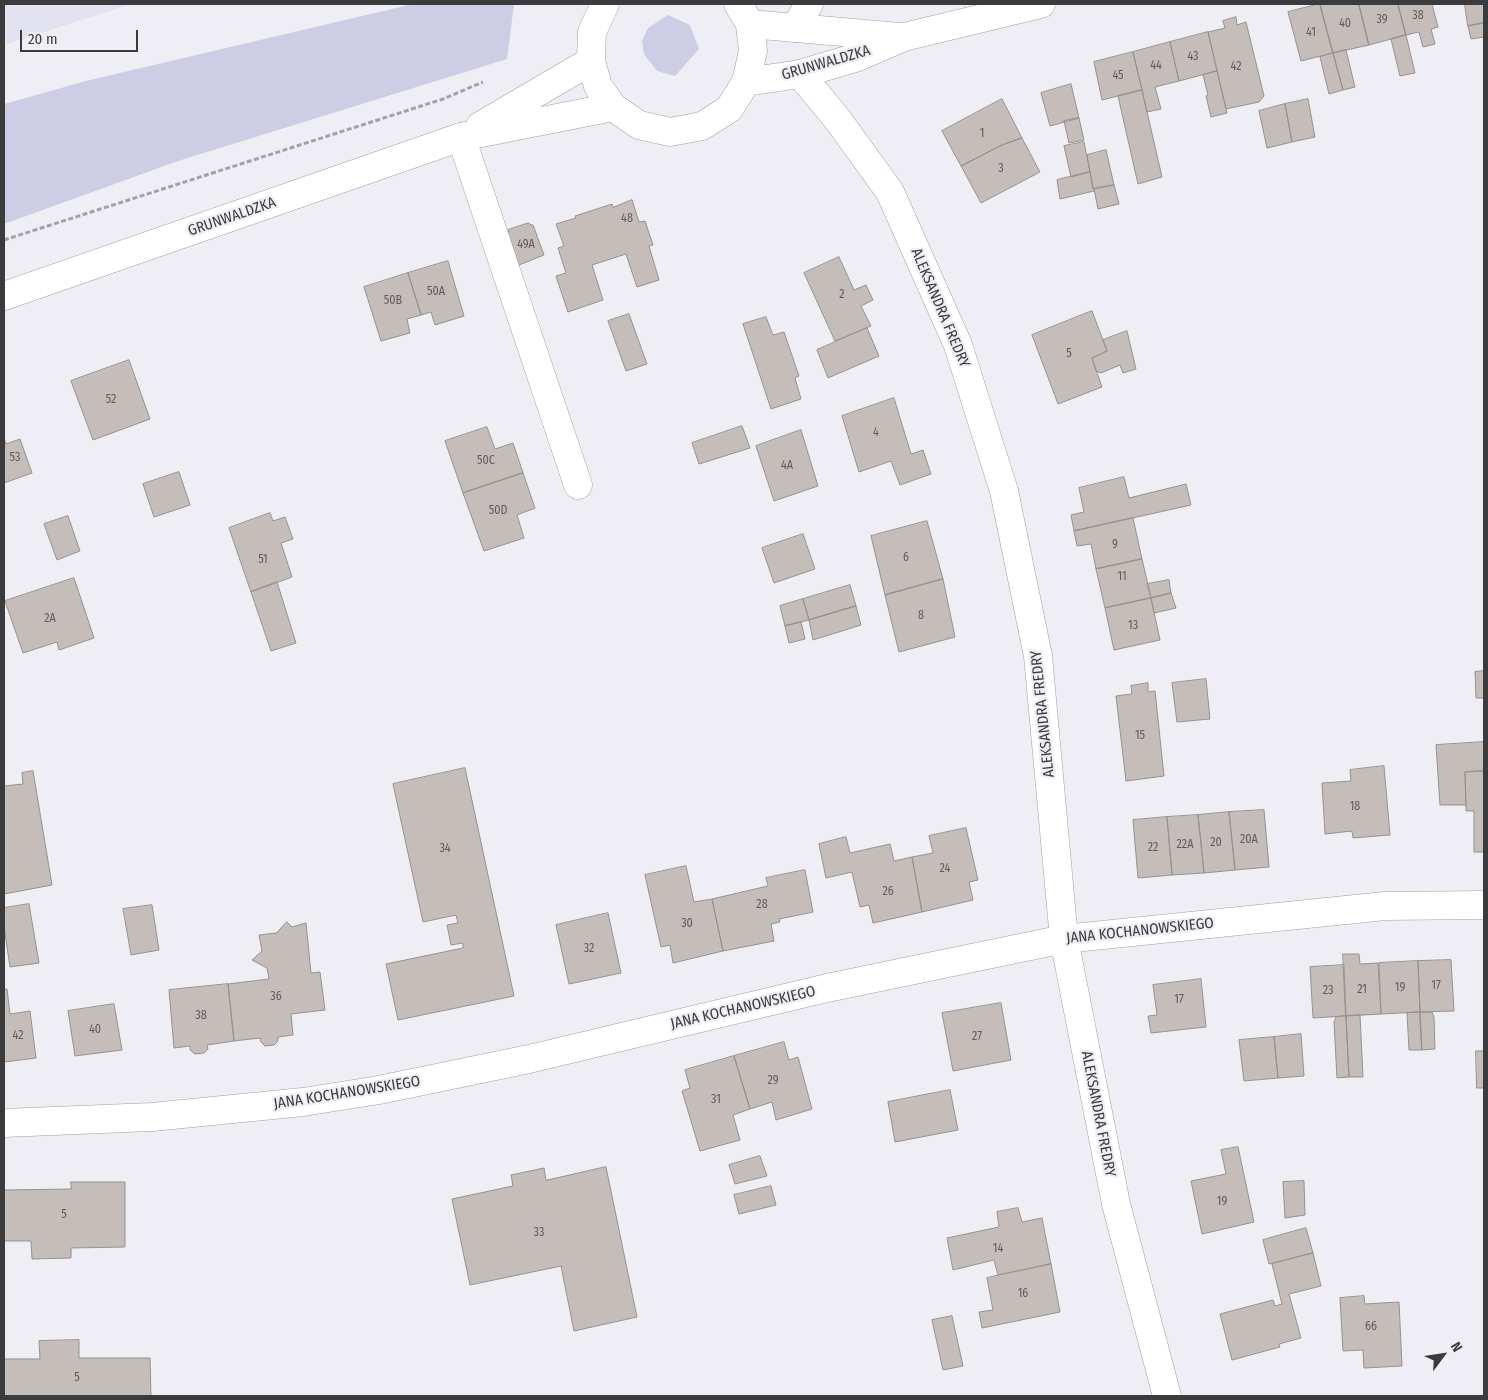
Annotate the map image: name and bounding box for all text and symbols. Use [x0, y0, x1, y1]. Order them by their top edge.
house number: 38 [1412, 9, 1424, 23]
house number: 39 [1376, 13, 1388, 27]
house number: 40 [1339, 17, 1351, 31]
scale bar [22, 20, 140, 52]
house number: 41 [1306, 26, 1316, 40]
text: 20 m [28, 30, 58, 48]
street label: GRUNWALDZKA [779, 42, 873, 84]
house number: 43 [1187, 50, 1199, 64]
house number: 44 [1150, 59, 1162, 73]
house number: 42 [1231, 60, 1241, 74]
house number: 45 [1112, 69, 1124, 83]
house number: 1 [980, 127, 984, 141]
house number: 3 [998, 162, 1004, 176]
street label: GRUNWALDZKA [186, 194, 278, 240]
house number: 48 [621, 212, 633, 226]
house number: 49A [517, 238, 535, 252]
street label: ALEKSANDRA FREDRY [907, 246, 973, 370]
house number: 50A [427, 285, 445, 299]
house number: 2 [839, 288, 845, 302]
house number: 50B [384, 294, 402, 308]
house number: 5 [1066, 347, 1072, 361]
house number: 52 [106, 393, 116, 407]
house number: 4 [873, 426, 879, 440]
house number: 53 [10, 451, 20, 465]
house number: 50C [477, 454, 495, 468]
house number: 4A [781, 459, 793, 473]
house number: 50D [489, 504, 507, 518]
house number: 9 [1112, 538, 1118, 552]
house number: 6 [903, 551, 909, 565]
house number: 51 [258, 553, 268, 567]
house number: 11 [1117, 570, 1127, 584]
house number: 8 [918, 609, 924, 623]
house number: 2A [44, 612, 56, 626]
house number: 13 [1128, 619, 1138, 633]
street label: ALEKSANDRA FREDRY [1027, 650, 1059, 778]
house number: 15 [1135, 729, 1145, 743]
house number: 18 [1350, 800, 1360, 814]
house number: 20A [1240, 833, 1258, 847]
house number: 20 [1210, 836, 1222, 850]
house number: 22A [1177, 838, 1193, 852]
house number: 22 [1148, 841, 1158, 855]
house number: 34 [439, 842, 451, 856]
house number: 24 [940, 862, 950, 876]
house number: 26 [882, 885, 894, 899]
house number: 28 [756, 898, 768, 912]
street label: JANA KOCHANOWSKIEGO [1065, 914, 1215, 948]
house number: 30 [681, 917, 693, 931]
house number: 32 [584, 942, 594, 956]
house number: 17 [1431, 979, 1441, 993]
house number: 19 [1395, 981, 1405, 995]
street label: JANA KOCHANOWSKIEGO [669, 983, 817, 1033]
house number: 21 [1357, 983, 1367, 997]
house number: 23 [1323, 984, 1333, 998]
house number: 36 [270, 990, 282, 1004]
house number: 17 [1174, 993, 1184, 1007]
house number: 38 [195, 1009, 207, 1023]
house number: 40 [89, 1023, 101, 1037]
house number: 42 [13, 1029, 23, 1043]
house number: 27 [972, 1030, 982, 1044]
street label: ALEKSANDRA FREDRY [1077, 1050, 1119, 1178]
street label: JANA KOCHANOWSKIEGO [272, 1073, 422, 1113]
house number: 29 [767, 1074, 779, 1088]
house number: 31 [711, 1093, 721, 1107]
house number: 19 [1217, 1195, 1227, 1209]
house number: 5 [61, 1208, 67, 1222]
house number: 33 [534, 1226, 544, 1240]
house number: 14 [993, 1242, 1003, 1256]
house number: 16 [1018, 1287, 1028, 1301]
house number: 66 [1365, 1320, 1377, 1334]
north arrow [1418, 1330, 1468, 1380]
text: N [1447, 1339, 1466, 1355]
house number: 5 [74, 1371, 80, 1385]

